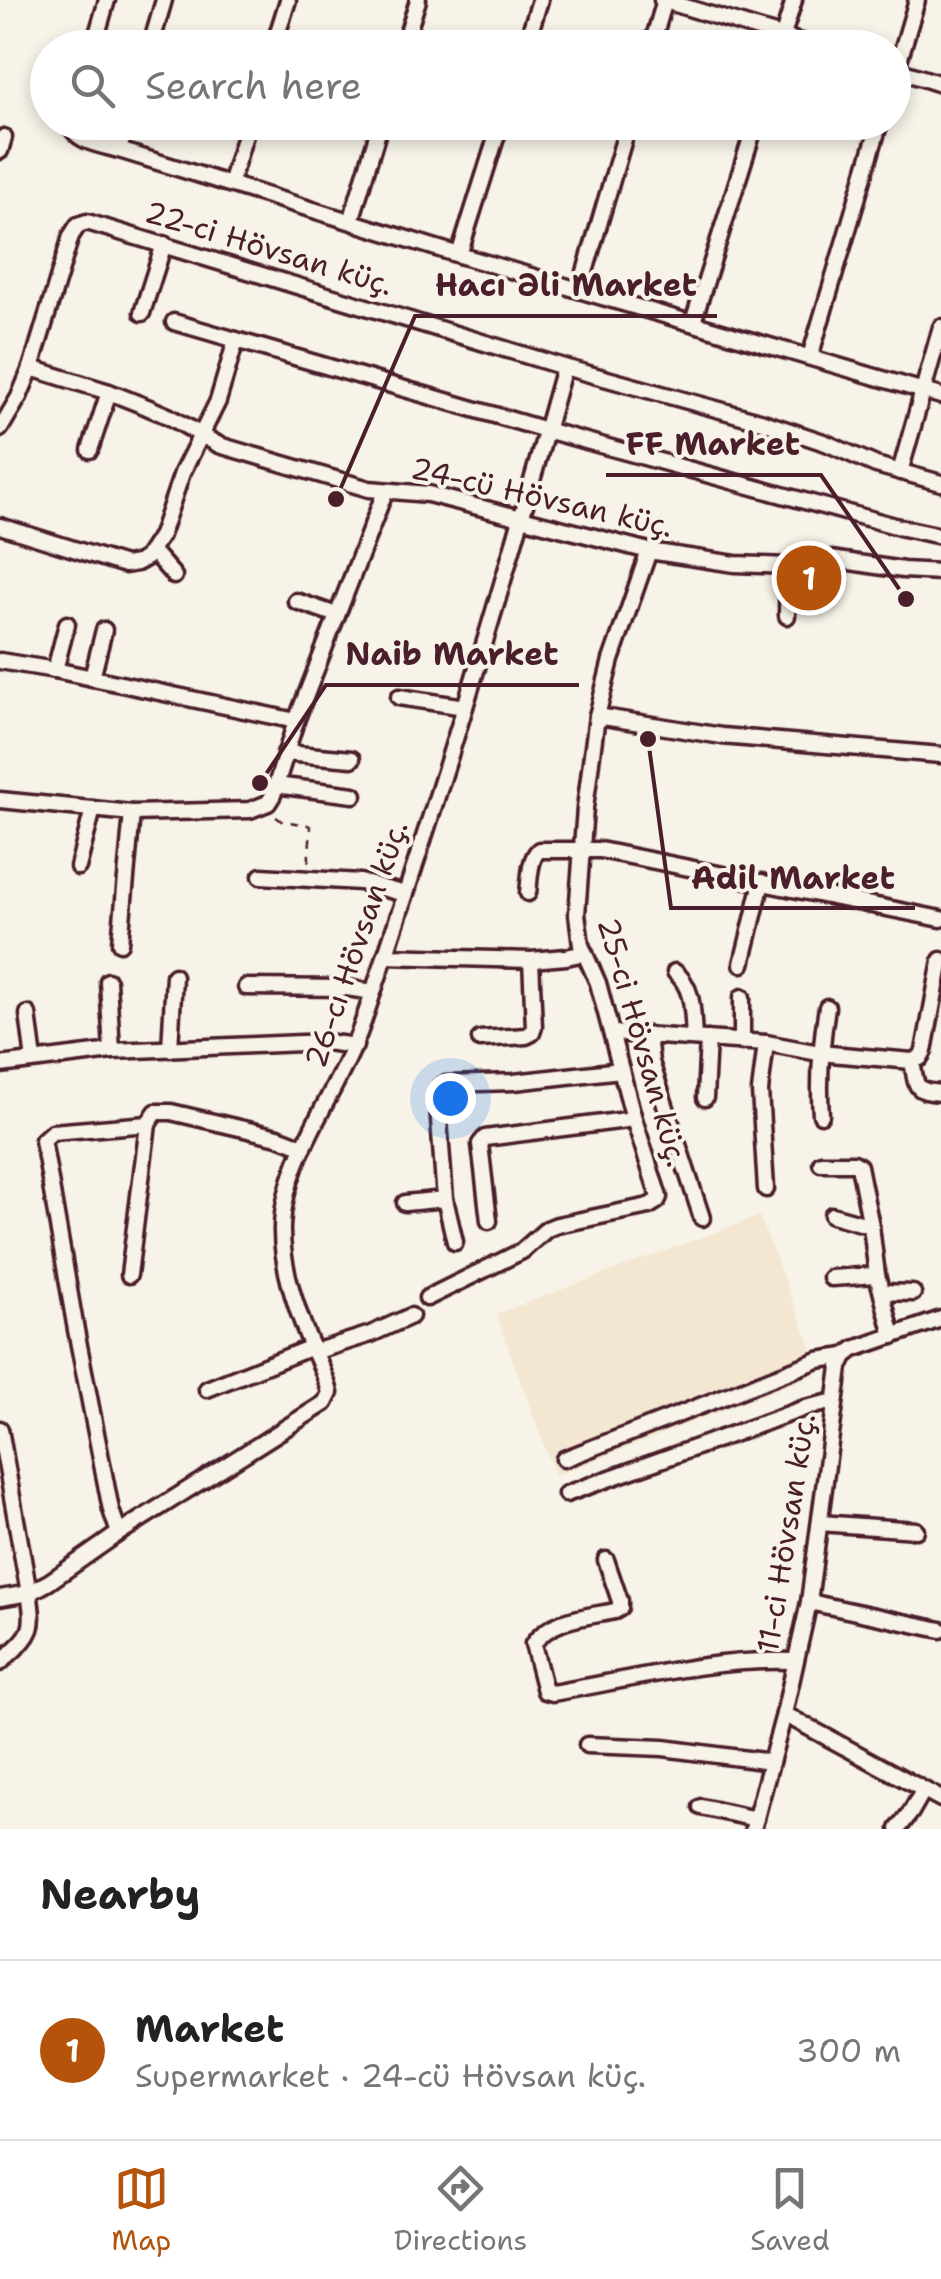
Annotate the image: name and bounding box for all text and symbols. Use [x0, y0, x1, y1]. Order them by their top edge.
search box [30, 30, 911, 140]
icon: search [65, 58, 120, 113]
text: Search here [145, 60, 362, 111]
street label: 22-ci Hövsan küç. [140, 191, 398, 305]
callout: Hacı Əli Market [415, 254, 717, 316]
text: Hacı Əli Market [435, 263, 697, 306]
callout: FF Market [606, 413, 821, 475]
text: FF Market [626, 422, 800, 465]
street label: 24-cü Hövsan küç. [407, 447, 677, 547]
pin: 1 [776, 540, 842, 616]
callout: Naib Market [326, 623, 579, 685]
text: Naib Market [345, 632, 559, 675]
street label: 26-cı Hövsan küç. [294, 815, 418, 1073]
callout: Adil Market [671, 846, 915, 908]
text: Adil Market [691, 856, 895, 899]
street label: 25-ci Hövsan küç. [588, 913, 698, 1171]
your location [425, 1073, 476, 1124]
street label: 11-ci Hövsan küç. [747, 1410, 825, 1656]
text: Nearby [40, 1866, 200, 1922]
text: Market [135, 2003, 284, 2054]
text: 1 [65, 2029, 80, 2072]
text: 300 m [796, 2029, 901, 2072]
text: Supermarket · 24-cü Hövsan küç. [135, 2054, 646, 2097]
tab: Map [111, 2161, 171, 2259]
tab: Directions [394, 2161, 527, 2259]
tab: Saved [750, 2161, 830, 2259]

